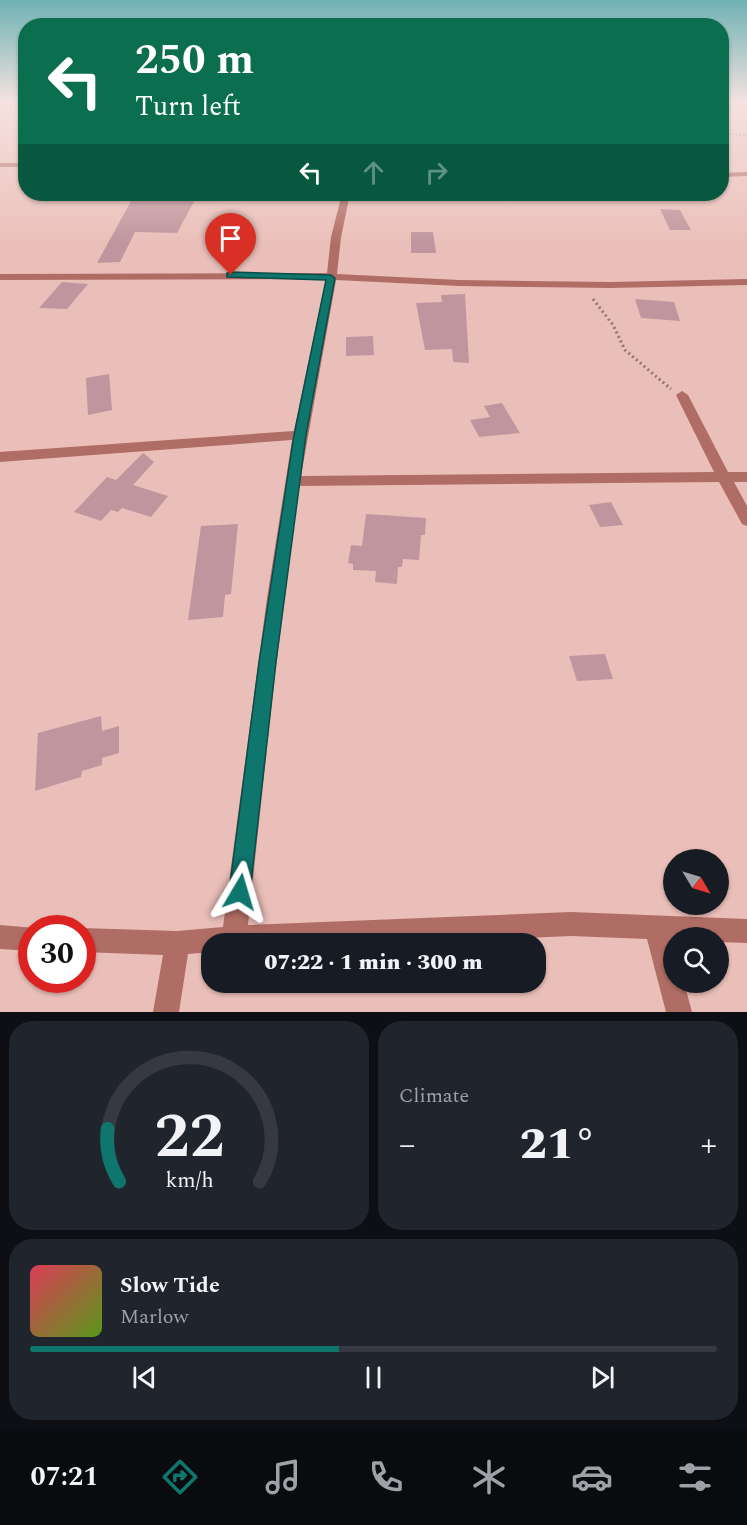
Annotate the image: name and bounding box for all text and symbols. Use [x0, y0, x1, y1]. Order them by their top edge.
text: 250 m [135, 29, 254, 92]
icon: left [36, 42, 114, 120]
text: Turn left [135, 86, 241, 128]
icon: left [294, 156, 327, 189]
icon: ahead [357, 156, 390, 189]
icon: right [420, 156, 453, 189]
pin [205, 213, 256, 275]
icon: arrive [214, 222, 247, 255]
north arrow [663, 849, 729, 915]
map controls [663, 849, 729, 993]
position arrow [208, 860, 272, 924]
speed limit sign: 30 [18, 915, 96, 993]
button: search [663, 927, 729, 993]
text: 07:22 · 1 min · 300 m [264, 946, 483, 979]
text: Climate [399, 1081, 469, 1111]
text: 22 [154, 1090, 224, 1185]
text: 21° [520, 1110, 596, 1179]
text: − [399, 1120, 416, 1170]
text: + [700, 1120, 717, 1170]
text: km/h [165, 1165, 213, 1198]
text: Slow Tide [120, 1269, 220, 1302]
text: Marlow [120, 1302, 189, 1332]
icon: previous [128, 1361, 161, 1394]
icon: pause [357, 1361, 390, 1394]
icon: next [586, 1361, 619, 1394]
text: 07:21 [31, 1456, 98, 1498]
icon: directions [159, 1456, 201, 1498]
icon: music [262, 1456, 304, 1498]
icon: phone [365, 1456, 407, 1498]
icon: climate [468, 1456, 510, 1498]
icon: car [571, 1456, 613, 1498]
icon: filters [674, 1456, 716, 1498]

